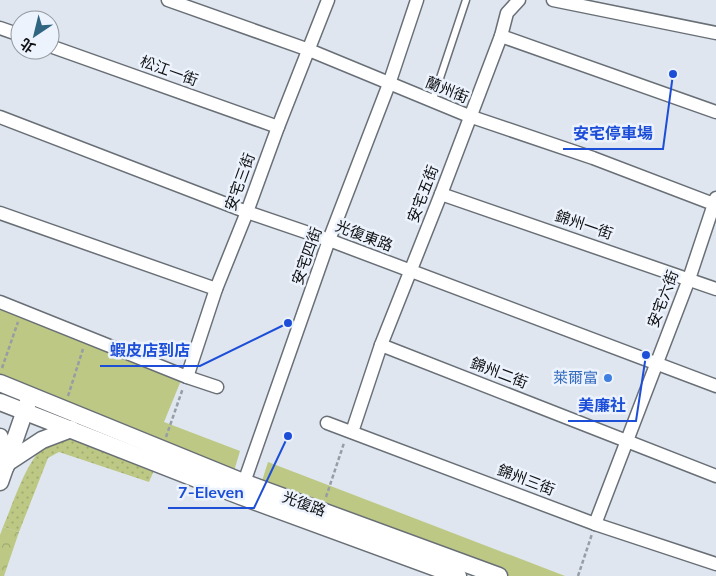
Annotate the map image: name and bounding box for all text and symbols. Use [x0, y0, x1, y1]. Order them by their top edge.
north arrow [10, 10, 60, 60]
text: 北 [17, 34, 38, 57]
street label: 松江一街 [138, 51, 201, 90]
street label: 蘭州街 [423, 72, 472, 107]
callout: 安宅停車場 [563, 118, 663, 149]
text: 安宅停車場 [573, 123, 653, 143]
street label: 安宅三街 [220, 150, 259, 213]
street label: 安宅五街 [403, 162, 442, 225]
street label: 錦州一街 [553, 206, 616, 243]
street label: 光復東路 [333, 216, 396, 255]
street label: 安宅四街 [287, 224, 326, 287]
street label: 安宅六街 [643, 267, 682, 330]
callout: 蝦皮店到店 [100, 335, 200, 366]
text: 蝦皮店到店 [110, 340, 190, 360]
street label: 錦州二街 [468, 353, 531, 392]
place label: 萊爾富 [553, 368, 598, 387]
marker: 萊爾富 [602, 372, 614, 384]
callout: 美廉社 [568, 390, 636, 421]
text: 美廉社 [578, 395, 626, 415]
street label: 錦州三街 [495, 460, 558, 499]
callout: 7-Eleven [168, 477, 254, 508]
text: 7-Eleven [178, 482, 244, 502]
street label: 光復路 [280, 487, 329, 520]

